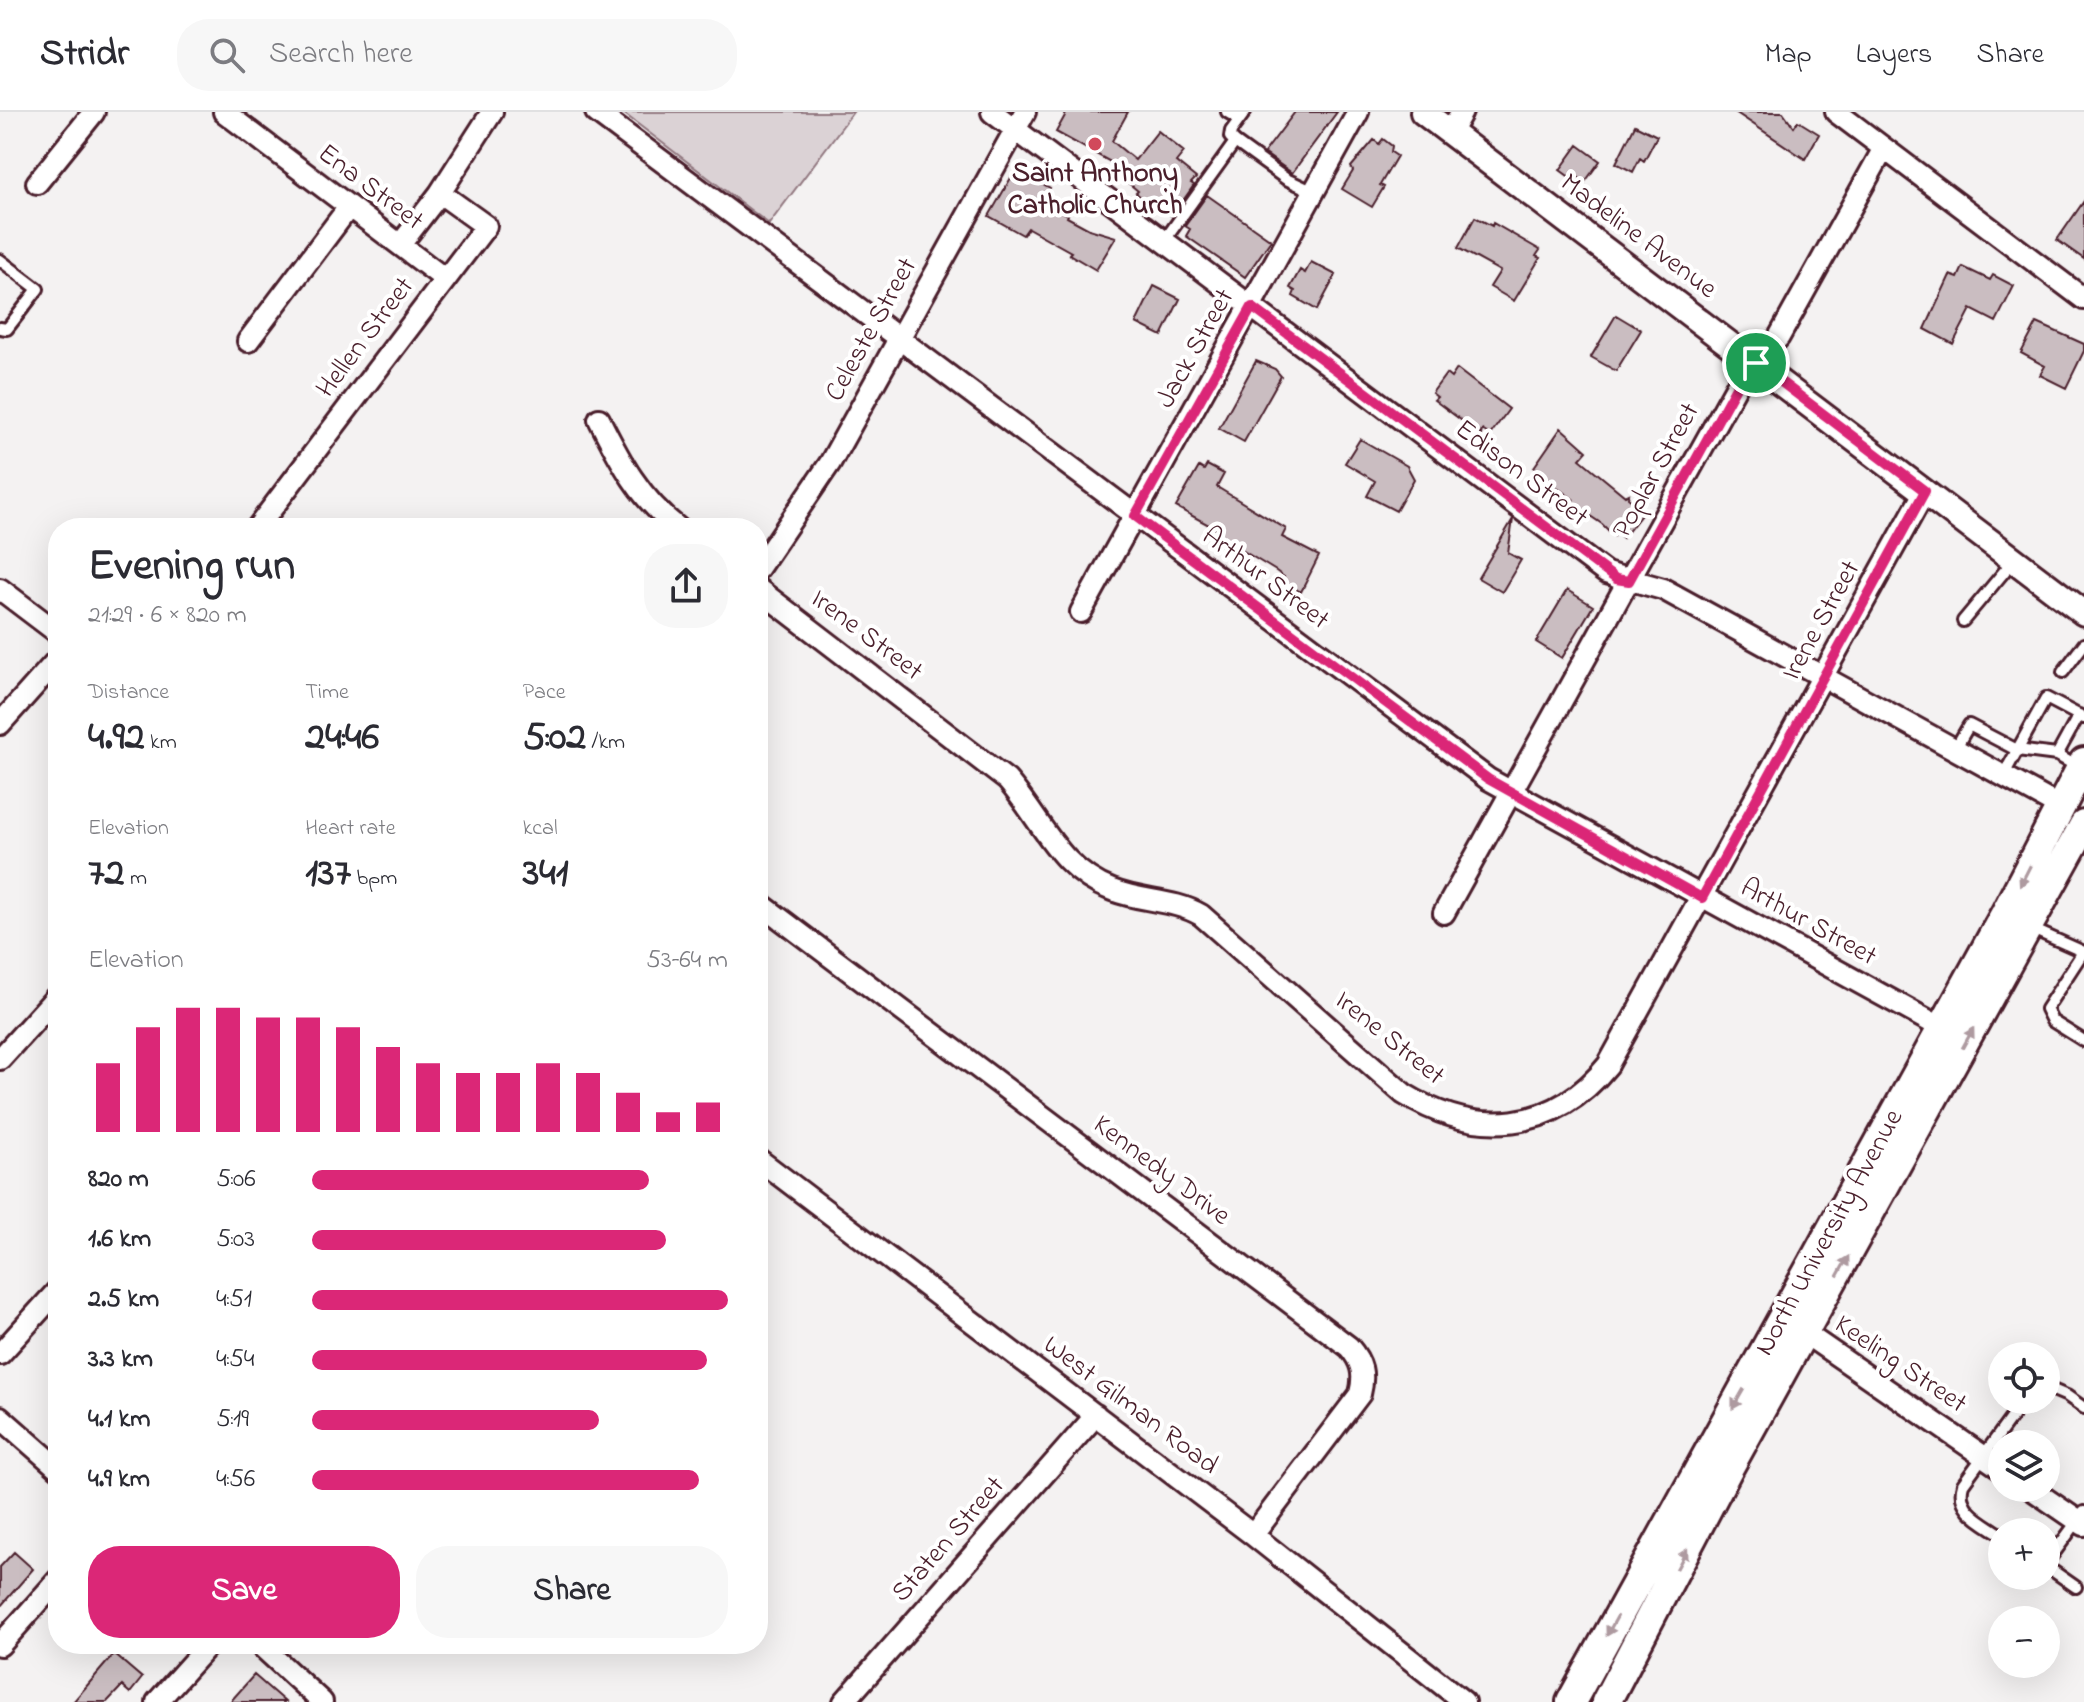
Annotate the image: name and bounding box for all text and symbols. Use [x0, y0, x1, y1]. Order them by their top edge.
search box [177, 19, 737, 91]
text: Stridr [40, 27, 129, 83]
icon: search [205, 33, 249, 77]
text: Search here [269, 33, 413, 77]
text: Map [1764, 35, 1812, 76]
text: Layers [1856, 35, 1932, 76]
text: Share [1976, 35, 2044, 76]
street label: Ena Street [308, 134, 432, 242]
marker: Saint Anthony Catholic Church [1086, 135, 1104, 153]
place label: Saint Anthony Catholic Church [1007, 154, 1183, 227]
street label: Madeline Avenue [1551, 164, 1725, 310]
street label: Celeste Street [816, 251, 928, 409]
street label: Hellen Street [307, 269, 425, 407]
street label: Jack Street [1146, 282, 1246, 416]
pin [1722, 329, 1790, 397]
icon: arrive [1734, 341, 1778, 385]
street label: Poplar Street [1603, 396, 1711, 546]
street label: Edison Street [1446, 410, 1596, 538]
street label: Arthur Street [1192, 517, 1338, 641]
text: Evening run [88, 535, 295, 599]
button: share [644, 544, 728, 628]
street label: Irene Street [1772, 553, 1872, 689]
street label: Irene Street [801, 580, 931, 692]
text: 21:29 · 6 × 820 m [88, 597, 247, 635]
text: Distance [88, 677, 169, 709]
text: Time [305, 677, 349, 709]
text: Pace [523, 677, 566, 709]
text: 4.92 [88, 709, 145, 768]
text: 24:46 [305, 709, 379, 768]
text: 5:02 [523, 709, 586, 768]
text: km [145, 727, 177, 759]
text: /km [586, 727, 625, 759]
text: Elevation [88, 813, 169, 845]
text: Heart rate [305, 813, 396, 845]
text: kcal [523, 813, 558, 845]
text: 72 [88, 845, 124, 904]
text: 137 [305, 845, 351, 904]
text: 341 [523, 845, 568, 904]
text: m [124, 863, 147, 895]
text: bpm [351, 863, 397, 895]
one-way arrow [2018, 864, 2031, 887]
street label: Arthur Street [1732, 869, 1884, 977]
text: Elevation [88, 942, 184, 980]
text: 53–64 m [646, 942, 728, 980]
street label: Irene Street [1325, 982, 1453, 1096]
one-way arrow [1961, 1026, 1975, 1049]
street label: North University Avenue [1745, 1102, 1915, 1364]
street label: Kennedy Drive [1084, 1106, 1239, 1237]
text: 820 m [88, 1161, 149, 1199]
text: 5:06 [216, 1161, 256, 1199]
text: 1.6 km [88, 1221, 151, 1259]
text: 5:03 [216, 1221, 255, 1259]
one-way arrow [1836, 1254, 1850, 1277]
text: 2.5 km [88, 1281, 159, 1319]
text: 4:51 [216, 1281, 252, 1319]
street label: Keeling Street [1825, 1305, 1975, 1425]
street label: West Gilman Road [1034, 1326, 1227, 1486]
text: 3.3 km [88, 1341, 153, 1379]
text: 4:54 [216, 1341, 255, 1379]
map controls [1988, 1342, 2060, 1678]
button: locate [1988, 1342, 2060, 1414]
one-way arrow [1731, 1387, 1745, 1410]
text: 4.1 km [88, 1401, 150, 1439]
text: 5:19 [216, 1401, 249, 1439]
button: layers [1988, 1430, 2060, 1502]
text: 4.9 km [88, 1461, 150, 1499]
text: 4:56 [216, 1461, 255, 1499]
street label: Staten Street [882, 1468, 1016, 1612]
button: + [1988, 1518, 2060, 1590]
button: Save [88, 1546, 400, 1638]
button: Share [416, 1546, 728, 1638]
one-way arrow [1674, 1548, 1688, 1570]
button: − [1988, 1606, 2060, 1678]
one-way arrow [1606, 1615, 1620, 1637]

